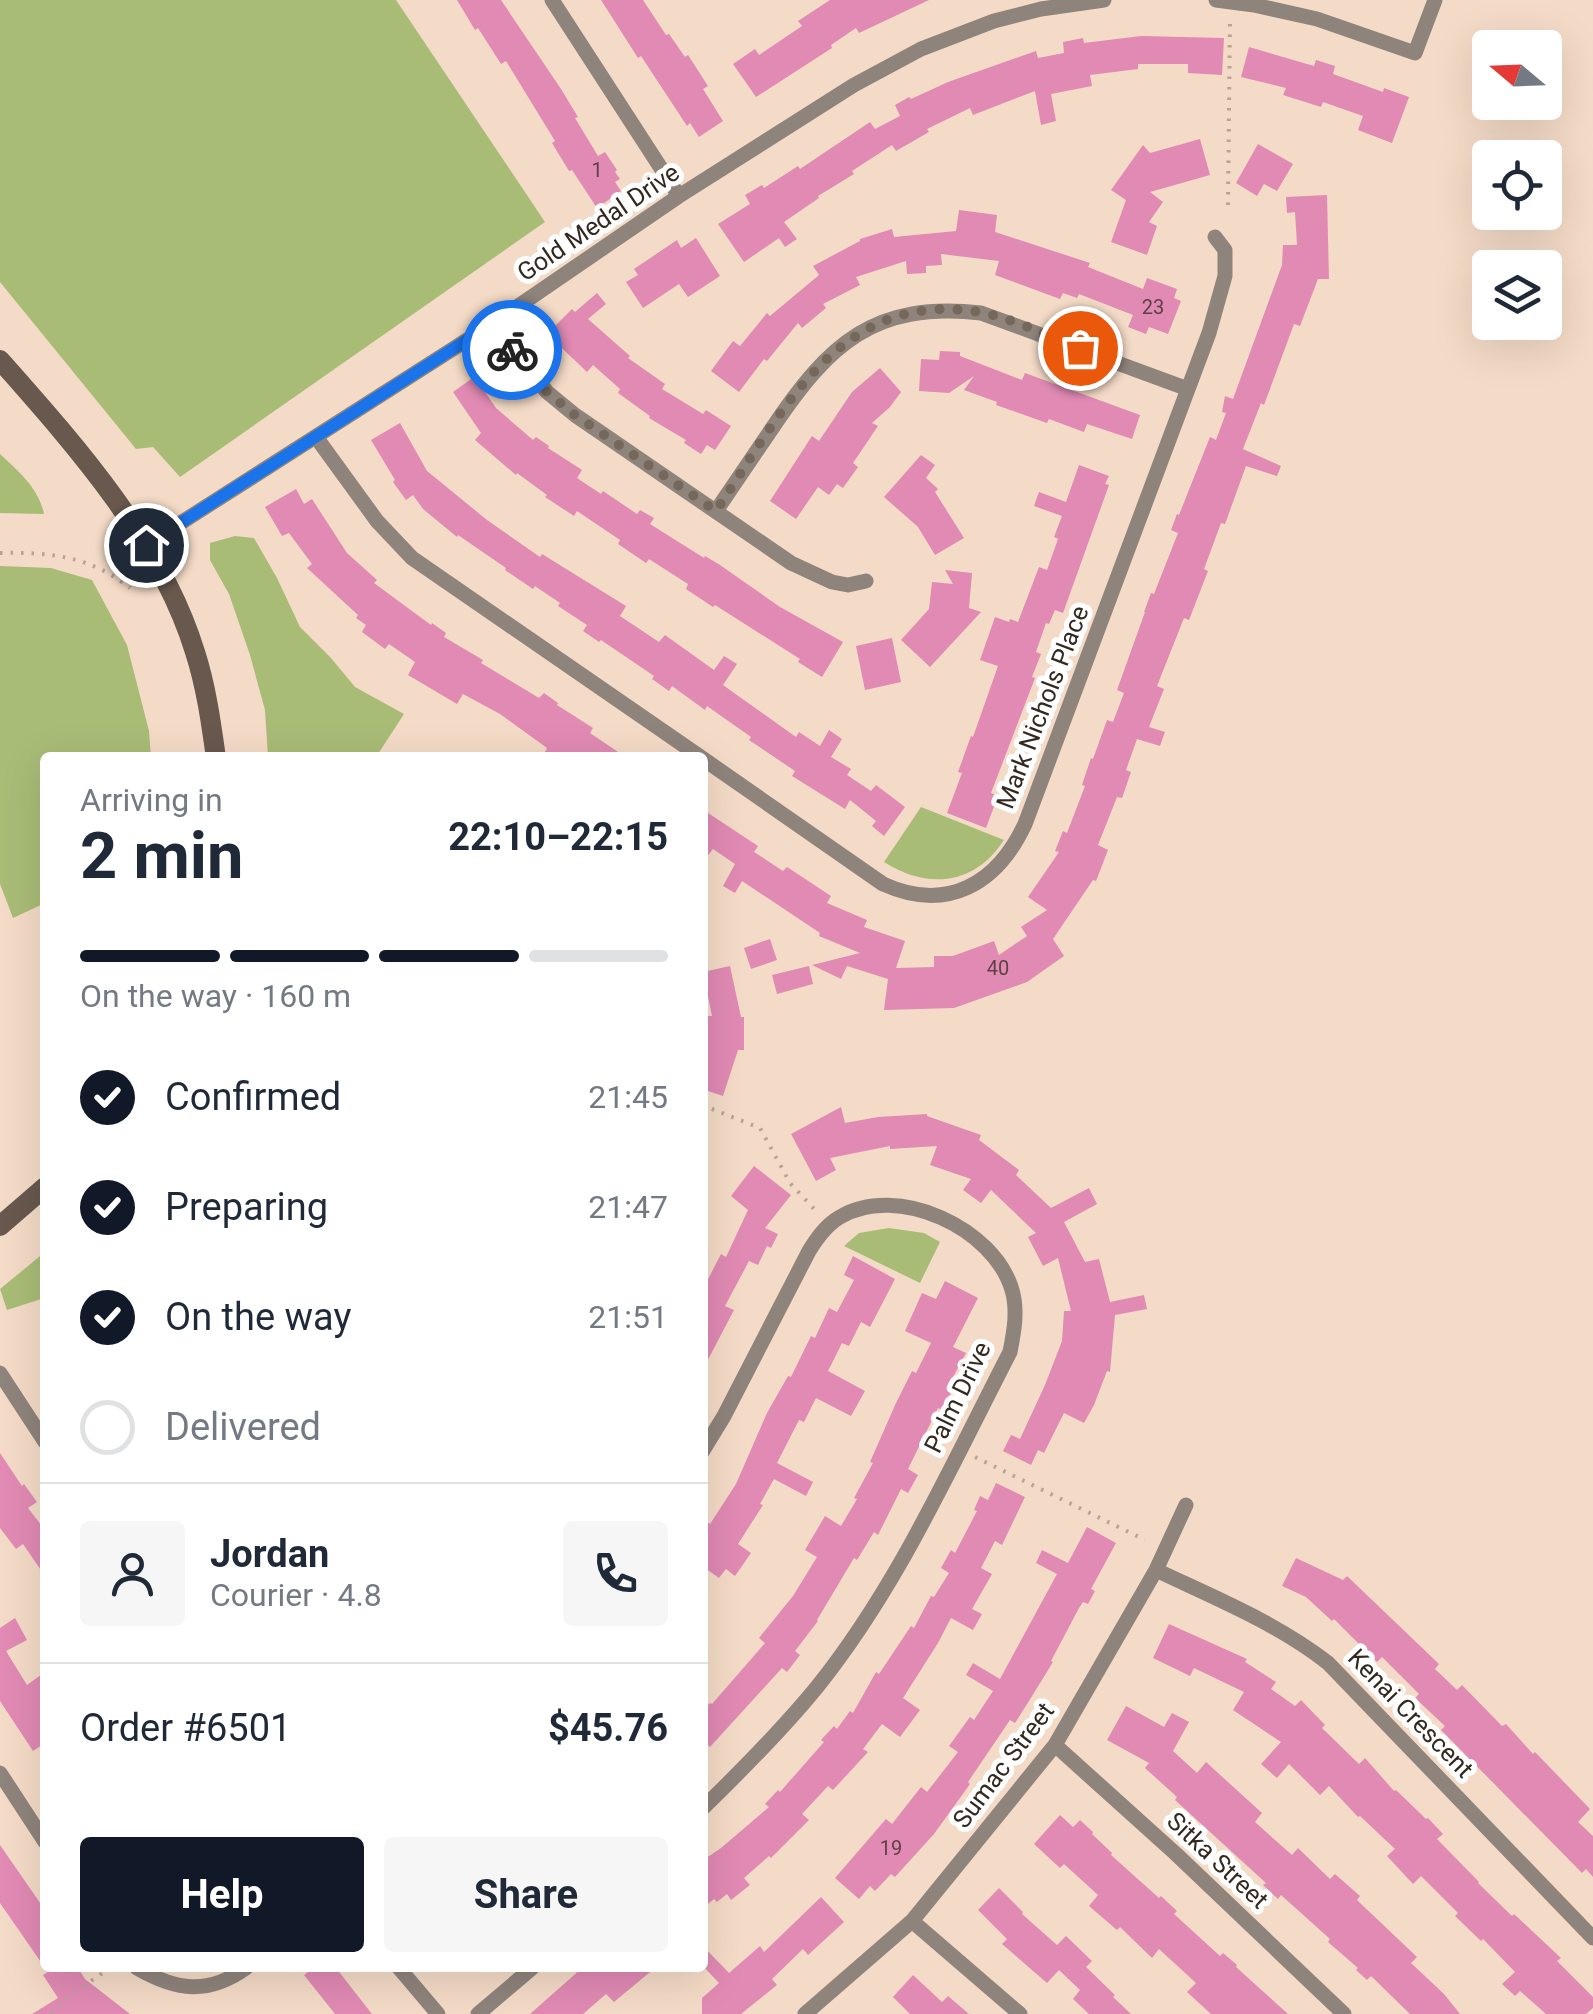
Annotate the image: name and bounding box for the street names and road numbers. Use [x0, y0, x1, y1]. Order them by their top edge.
street label: Gold Medal Drive [512, 158, 685, 287]
street label: Mark Nichols Place [990, 602, 1094, 813]
street label: Palm Drive [918, 1337, 997, 1457]
street label: Kenai Crescent [1342, 1643, 1479, 1784]
street label: Sumac Street [947, 1697, 1060, 1834]
street label: Sitka Street [1161, 1806, 1274, 1914]

